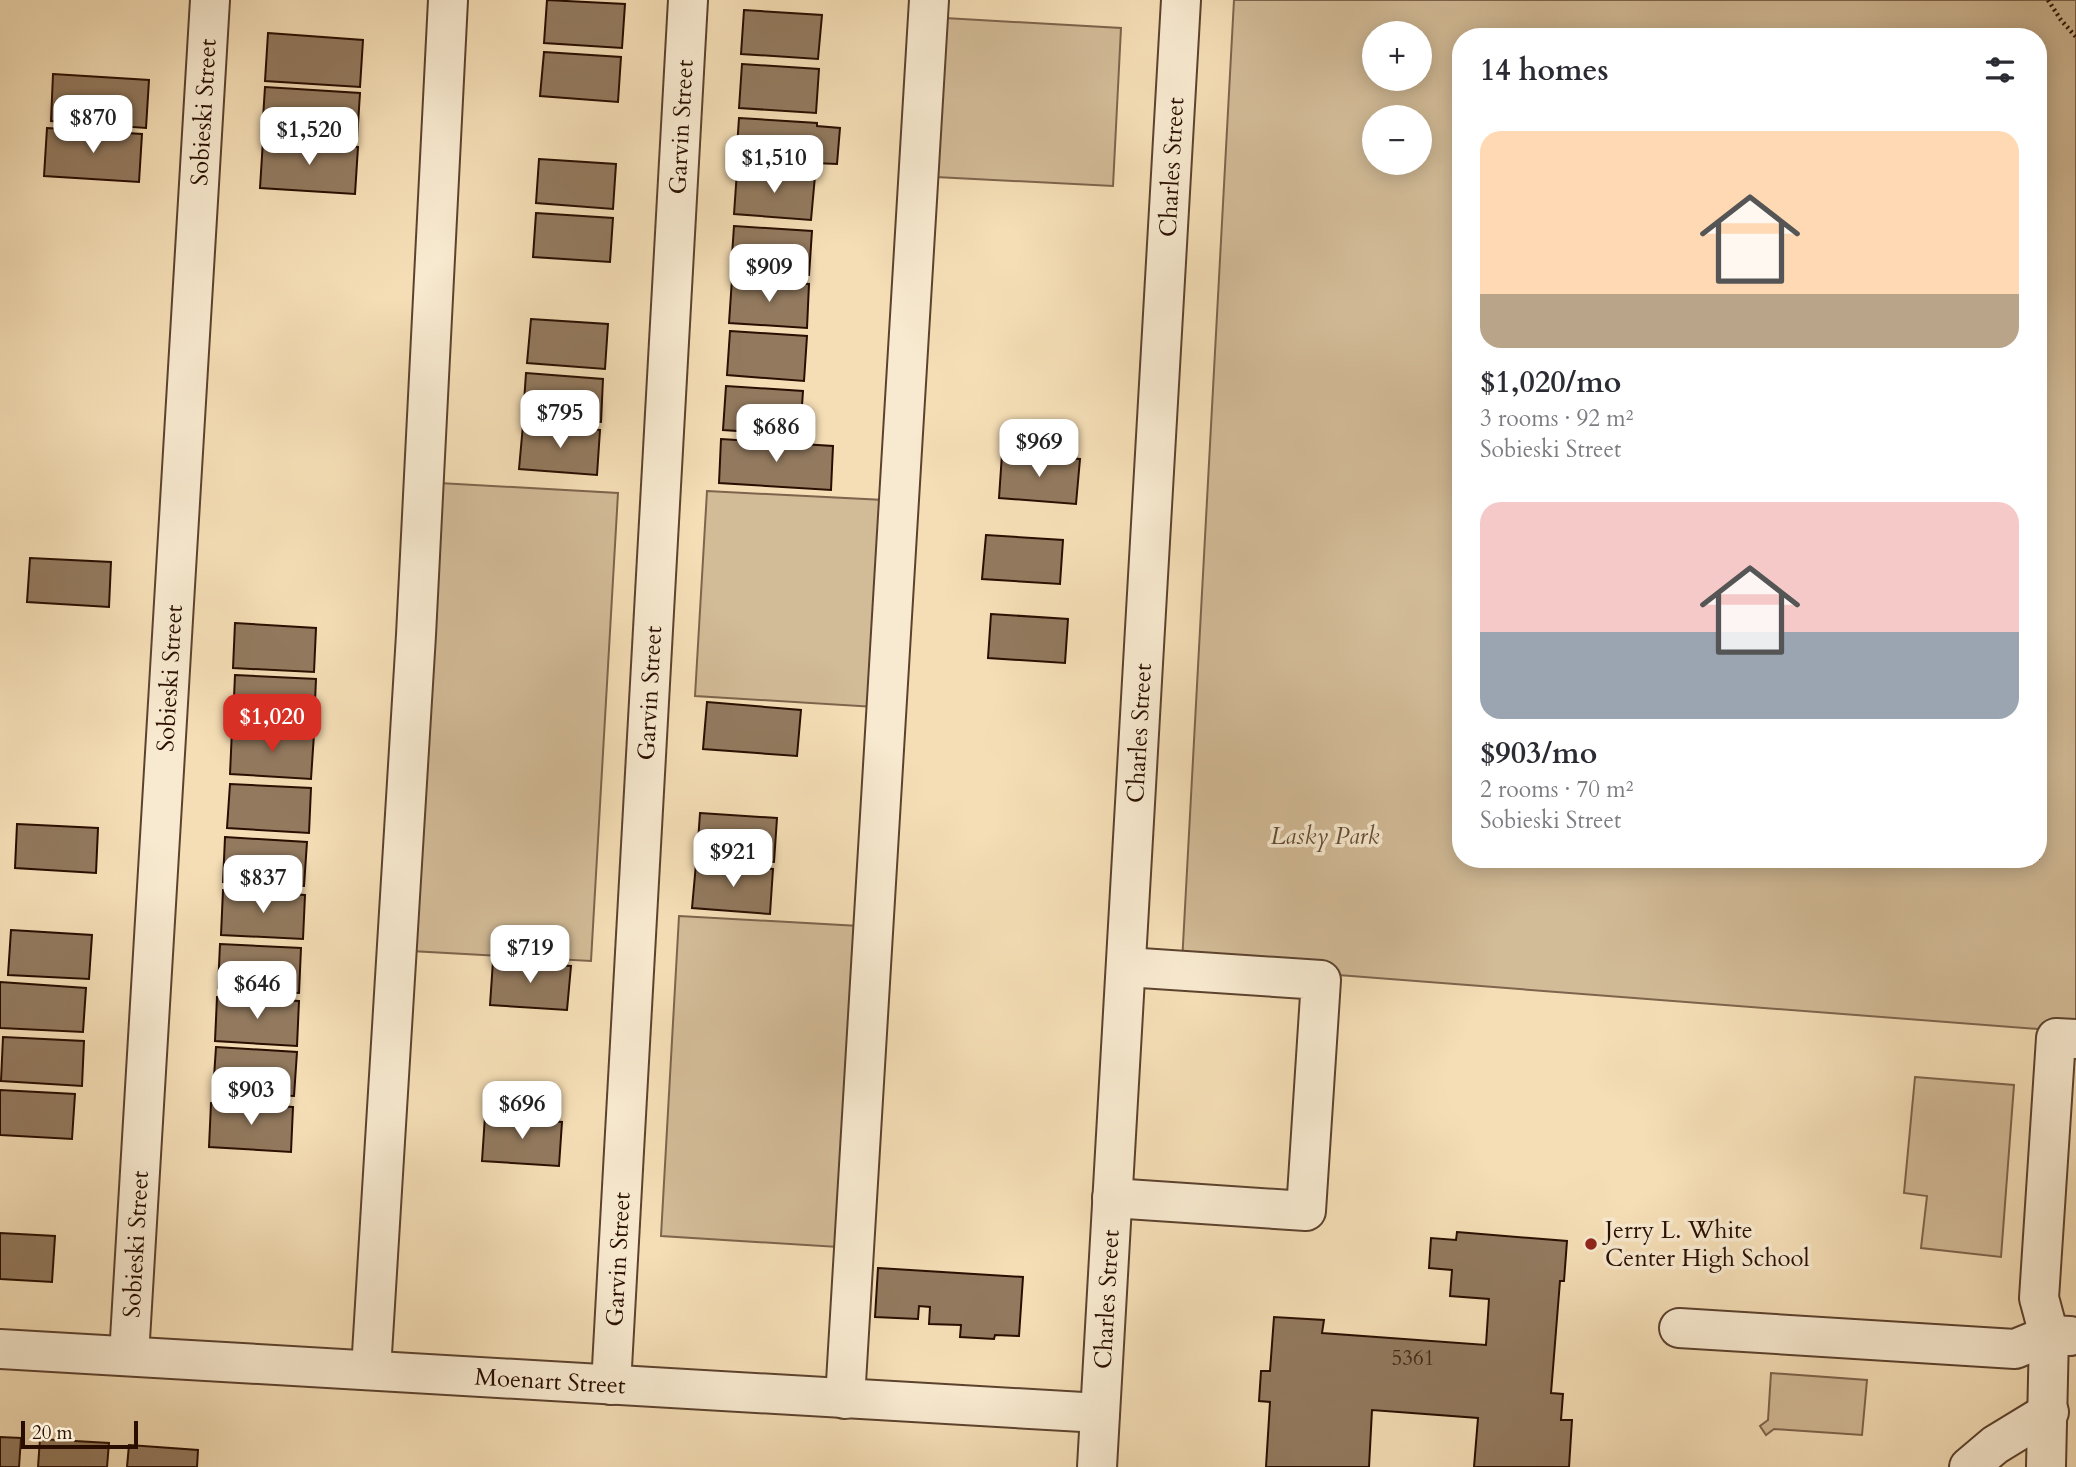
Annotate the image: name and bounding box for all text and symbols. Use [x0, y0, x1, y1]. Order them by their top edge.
map controls [1362, 21, 1432, 175]
button: + [1362, 21, 1432, 91]
street label: Sobieski Street [183, 37, 225, 187]
text: 14 homes [1480, 50, 1609, 91]
icon: filters [1981, 51, 2019, 89]
street label: Garvin Street [661, 58, 702, 195]
pin: $870 [52, 96, 134, 155]
street label: Charles Street [1151, 96, 1192, 238]
text: $870 [69, 102, 117, 133]
button: − [1362, 105, 1432, 175]
pin: $1,520 [252, 108, 366, 167]
text: $1,520 [276, 114, 342, 145]
pin: $1,510 [717, 136, 831, 195]
text: $1,510 [741, 142, 807, 173]
icon: home [1687, 176, 1813, 302]
pin: $909 [728, 244, 810, 304]
text: $909 [745, 251, 793, 282]
text: $1,020/mo [1480, 362, 1621, 403]
pin: $795 [519, 391, 601, 450]
text: $795 [536, 397, 584, 428]
text: 3 rooms · 92 m² [1480, 403, 1633, 434]
pin: $686 [735, 405, 817, 464]
text: $686 [752, 411, 800, 442]
pin: $969 [998, 420, 1080, 479]
text: $969 [1015, 426, 1063, 457]
text: Sobieski Street [1480, 434, 1621, 465]
icon: home [1687, 547, 1813, 673]
street label: Sobieski Street [149, 603, 191, 753]
street label: Garvin Street [630, 624, 670, 761]
street label: Charles Street [1119, 662, 1160, 804]
pin: $1,020 [215, 694, 329, 754]
text: $1,020 [239, 701, 305, 732]
text: $903/mo [1480, 733, 1597, 774]
text: 2 rooms · 70 m² [1480, 774, 1633, 805]
text: Sobieski Street [1480, 805, 1621, 836]
park label: Lasky Park [1271, 820, 1380, 853]
pin: $921 [692, 830, 774, 889]
text: $921 [709, 836, 757, 867]
pin: $837 [222, 856, 304, 915]
text: $837 [239, 862, 287, 893]
pin: $719 [489, 926, 571, 985]
text: $719 [506, 932, 554, 963]
pin: $646 [216, 962, 298, 1021]
text: $646 [233, 968, 281, 999]
pin: $903 [210, 1068, 292, 1127]
text: $903 [227, 1074, 275, 1105]
pin: $696 [481, 1082, 563, 1141]
text: $696 [498, 1088, 546, 1119]
street label: Sobieski Street [115, 1169, 157, 1319]
street label: Garvin Street [598, 1191, 639, 1327]
place label: Jerry L. White Center High School [1602, 1214, 1810, 1275]
street label: Charles Street [1087, 1228, 1128, 1370]
marker: Jerry L. White Center High School [1583, 1236, 1599, 1252]
house number: 5361 [1391, 1344, 1435, 1373]
street label: Moenart Street [474, 1361, 627, 1402]
scale bar [21, 1418, 138, 1450]
text: 20 m [32, 1420, 73, 1446]

